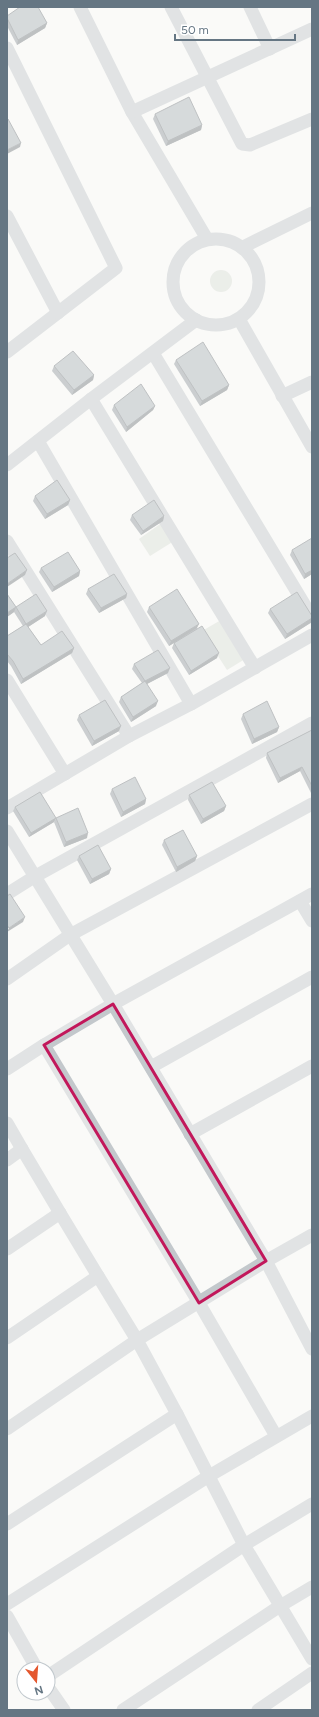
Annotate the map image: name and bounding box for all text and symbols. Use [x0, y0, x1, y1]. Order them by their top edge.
scale bar [175, 16, 295, 42]
text: 50 m [181, 23, 209, 37]
north arrow [16, 1661, 56, 1701]
text: N [33, 1683, 45, 1698]

